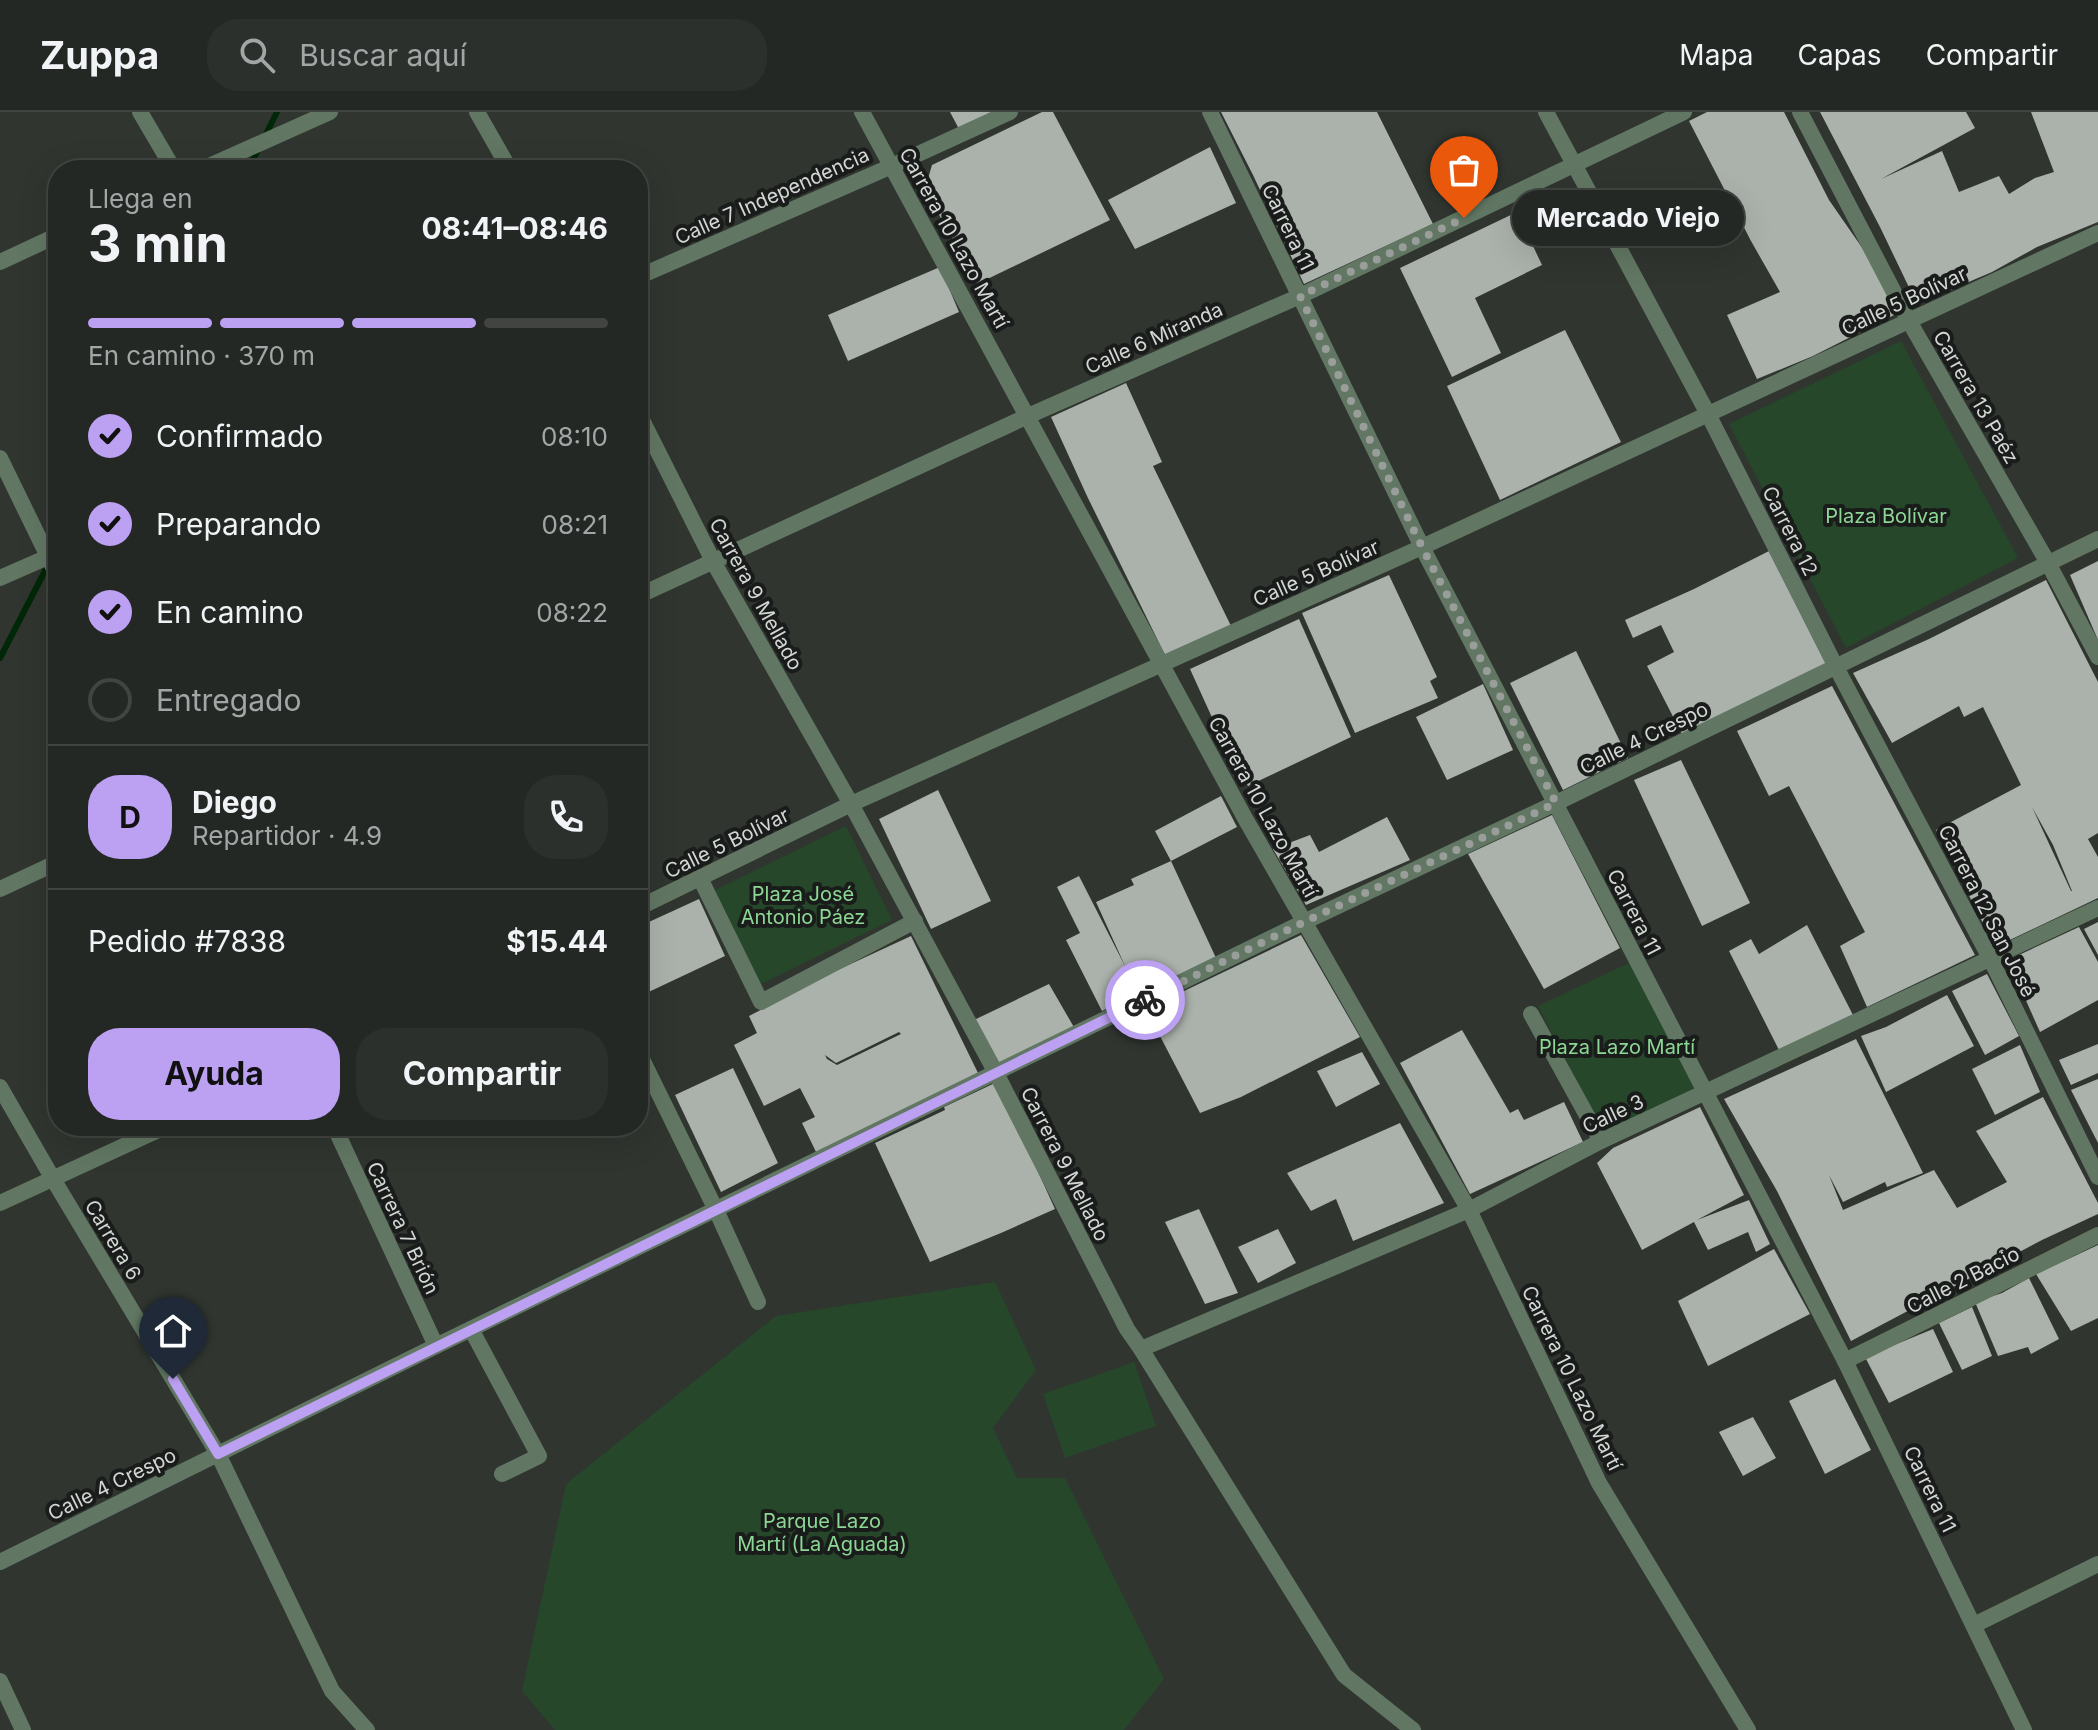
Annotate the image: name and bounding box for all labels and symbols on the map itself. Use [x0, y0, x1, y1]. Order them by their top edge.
pin [1430, 136, 1498, 218]
street label: Calle 7 Independencia [671, 142, 873, 250]
street label: Carrera 10 Lazo Martí [894, 144, 1014, 333]
street label: Carrera 11 [1257, 180, 1319, 274]
callout: Mercado Viejo [1512, 190, 1744, 246]
street label: Calle 5 Bolívar [1838, 261, 1971, 340]
street label: Calle 6 Miranda [1082, 297, 1226, 379]
street label: Carrera 13 Paéz [1928, 326, 2024, 468]
street label: Carrera 12 [1757, 482, 1823, 580]
park label: Plaza Bolívar [1825, 504, 1947, 528]
street label: Carrera 9 Mellado [704, 514, 808, 674]
street label: Calle 5 Bolívar [1249, 534, 1383, 611]
street label: Calle 4 Crespo [1576, 697, 1712, 779]
street label: Carrera 10 Lazo Martí [1203, 713, 1323, 902]
street label: Calle 5 Bolívar [661, 802, 793, 883]
street label: Carrera 12 San José [1933, 821, 2041, 1001]
street label: Carrera 11 [1602, 865, 1666, 959]
park label: Plaza José Antonio Páez [741, 882, 865, 929]
courier [1105, 960, 1185, 1040]
park label: Plaza Lazo Martí [1539, 1035, 1695, 1059]
street label: Carrera 9 Mellado [1016, 1083, 1114, 1245]
street label: Calle 3 [1578, 1089, 1648, 1139]
street label: Carrera 7 Brión [362, 1158, 444, 1298]
street label: Carrera 6 [80, 1196, 146, 1284]
street label: Calle 2 Bacio [1903, 1241, 2023, 1319]
street label: Carrera 10 Lazo Martí [1517, 1282, 1627, 1475]
pin [139, 1297, 207, 1379]
street label: Carrera 11 [1899, 1442, 1961, 1536]
street label: Calle 4 Crespo [44, 1443, 180, 1525]
park label: Parque Lazo Martí (La Aguada) [737, 1509, 907, 1556]

